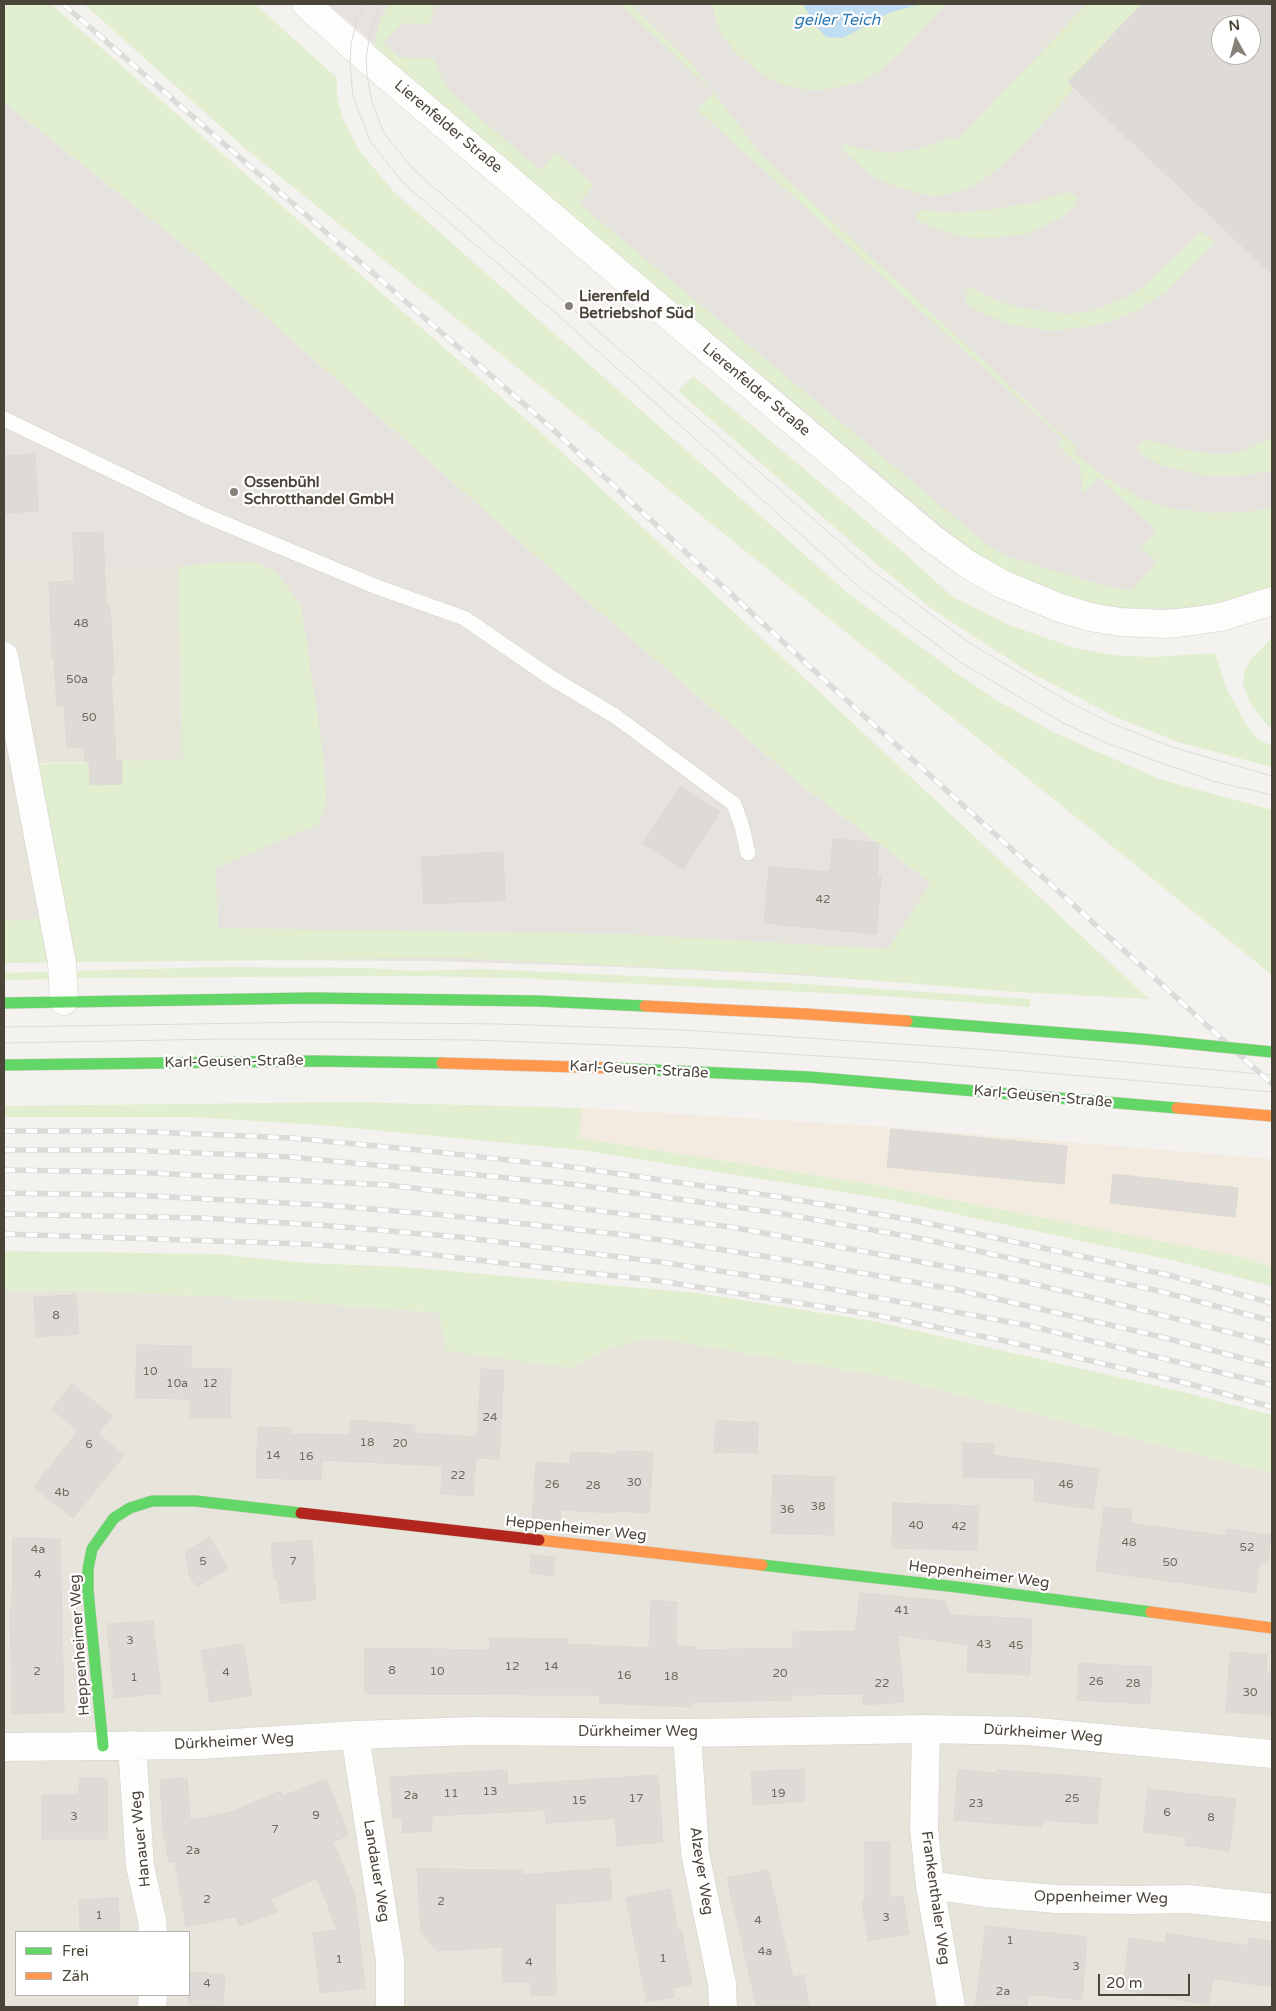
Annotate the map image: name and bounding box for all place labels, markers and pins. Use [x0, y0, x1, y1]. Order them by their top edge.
place label: Lierenfeld Betriebshof Süd [579, 288, 694, 323]
marker: Lierenfeld Betriebshof Süd [563, 300, 575, 312]
place label: Ossenbühl Schrotthandel GmbH [244, 474, 394, 509]
marker: Ossenbühl Schrotthandel GmbH [228, 486, 240, 498]

